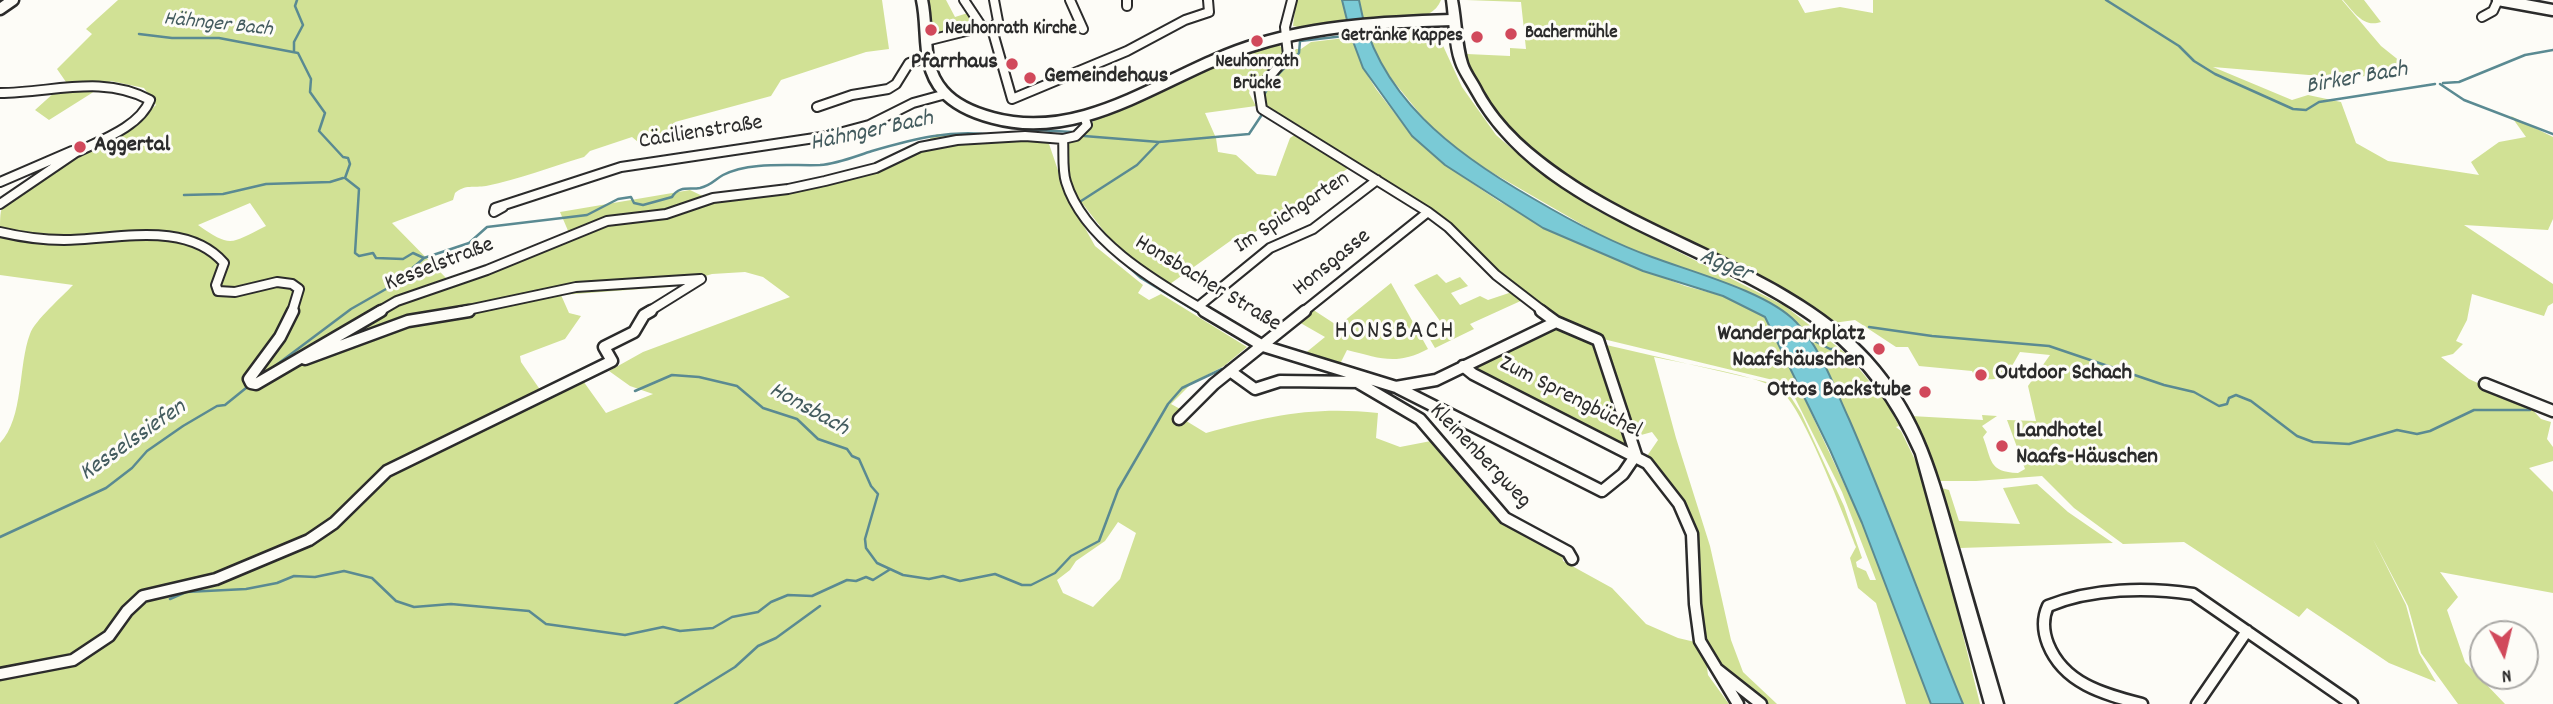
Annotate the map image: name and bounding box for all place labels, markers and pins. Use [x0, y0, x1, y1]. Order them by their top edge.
place label: Neuhonrath Kirche [945, 19, 1077, 41]
marker: Neuhonrath Kirche [923, 22, 939, 38]
place label: Bachermühle [1525, 23, 1617, 45]
place label: Getränke Kappes [1341, 26, 1463, 48]
marker: Bachermühle [1503, 26, 1519, 42]
marker: Getränke Kappes [1469, 29, 1485, 45]
marker: Neuhonrath Brücke [1249, 33, 1265, 49]
place label: Pfarrhaus [911, 50, 998, 78]
place label: Neuhonrath Brücke [1215, 52, 1299, 96]
marker: Pfarrhaus [1004, 56, 1020, 72]
place label: Gemeindehaus [1044, 64, 1168, 92]
marker: Gemeindehaus [1022, 70, 1038, 86]
place label: Aggertal [94, 133, 170, 161]
marker: Aggertal [72, 139, 88, 155]
place label: Wanderparkplatz Naafshäuschen [1718, 322, 1865, 376]
marker: Wanderparkplatz Naafshäuschen [1871, 341, 1887, 357]
place label: Outdoor Schach [1995, 361, 2132, 389]
marker: Outdoor Schach [1973, 367, 1989, 383]
place label: Ottos Backstube [1767, 378, 1911, 406]
marker: Ottos Backstube [1917, 384, 1933, 400]
place label: Landhotel Naafs-Häuschen [2016, 419, 2158, 473]
marker: Landhotel Naafs-Häuschen [1994, 438, 2010, 454]

